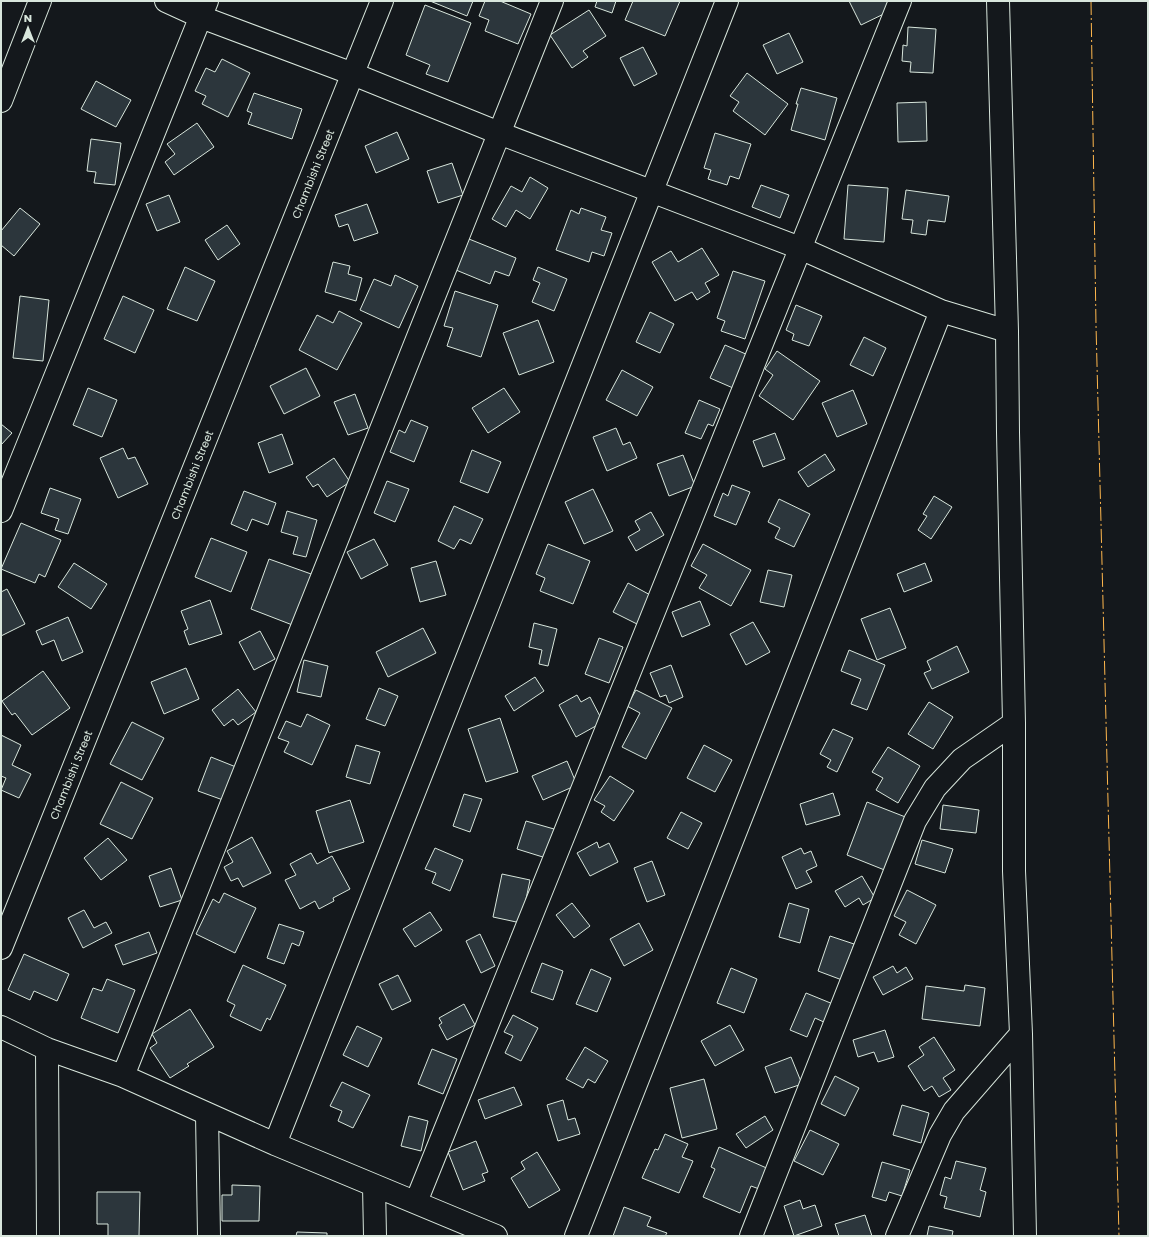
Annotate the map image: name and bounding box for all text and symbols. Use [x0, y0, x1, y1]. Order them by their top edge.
north arrow [8, 8, 48, 48]
text: N [24, 10, 32, 26]
street label: Chambishi Street [288, 127, 338, 221]
street label: Chambishi Street [167, 428, 217, 522]
street label: Chambishi Street [46, 728, 96, 822]

